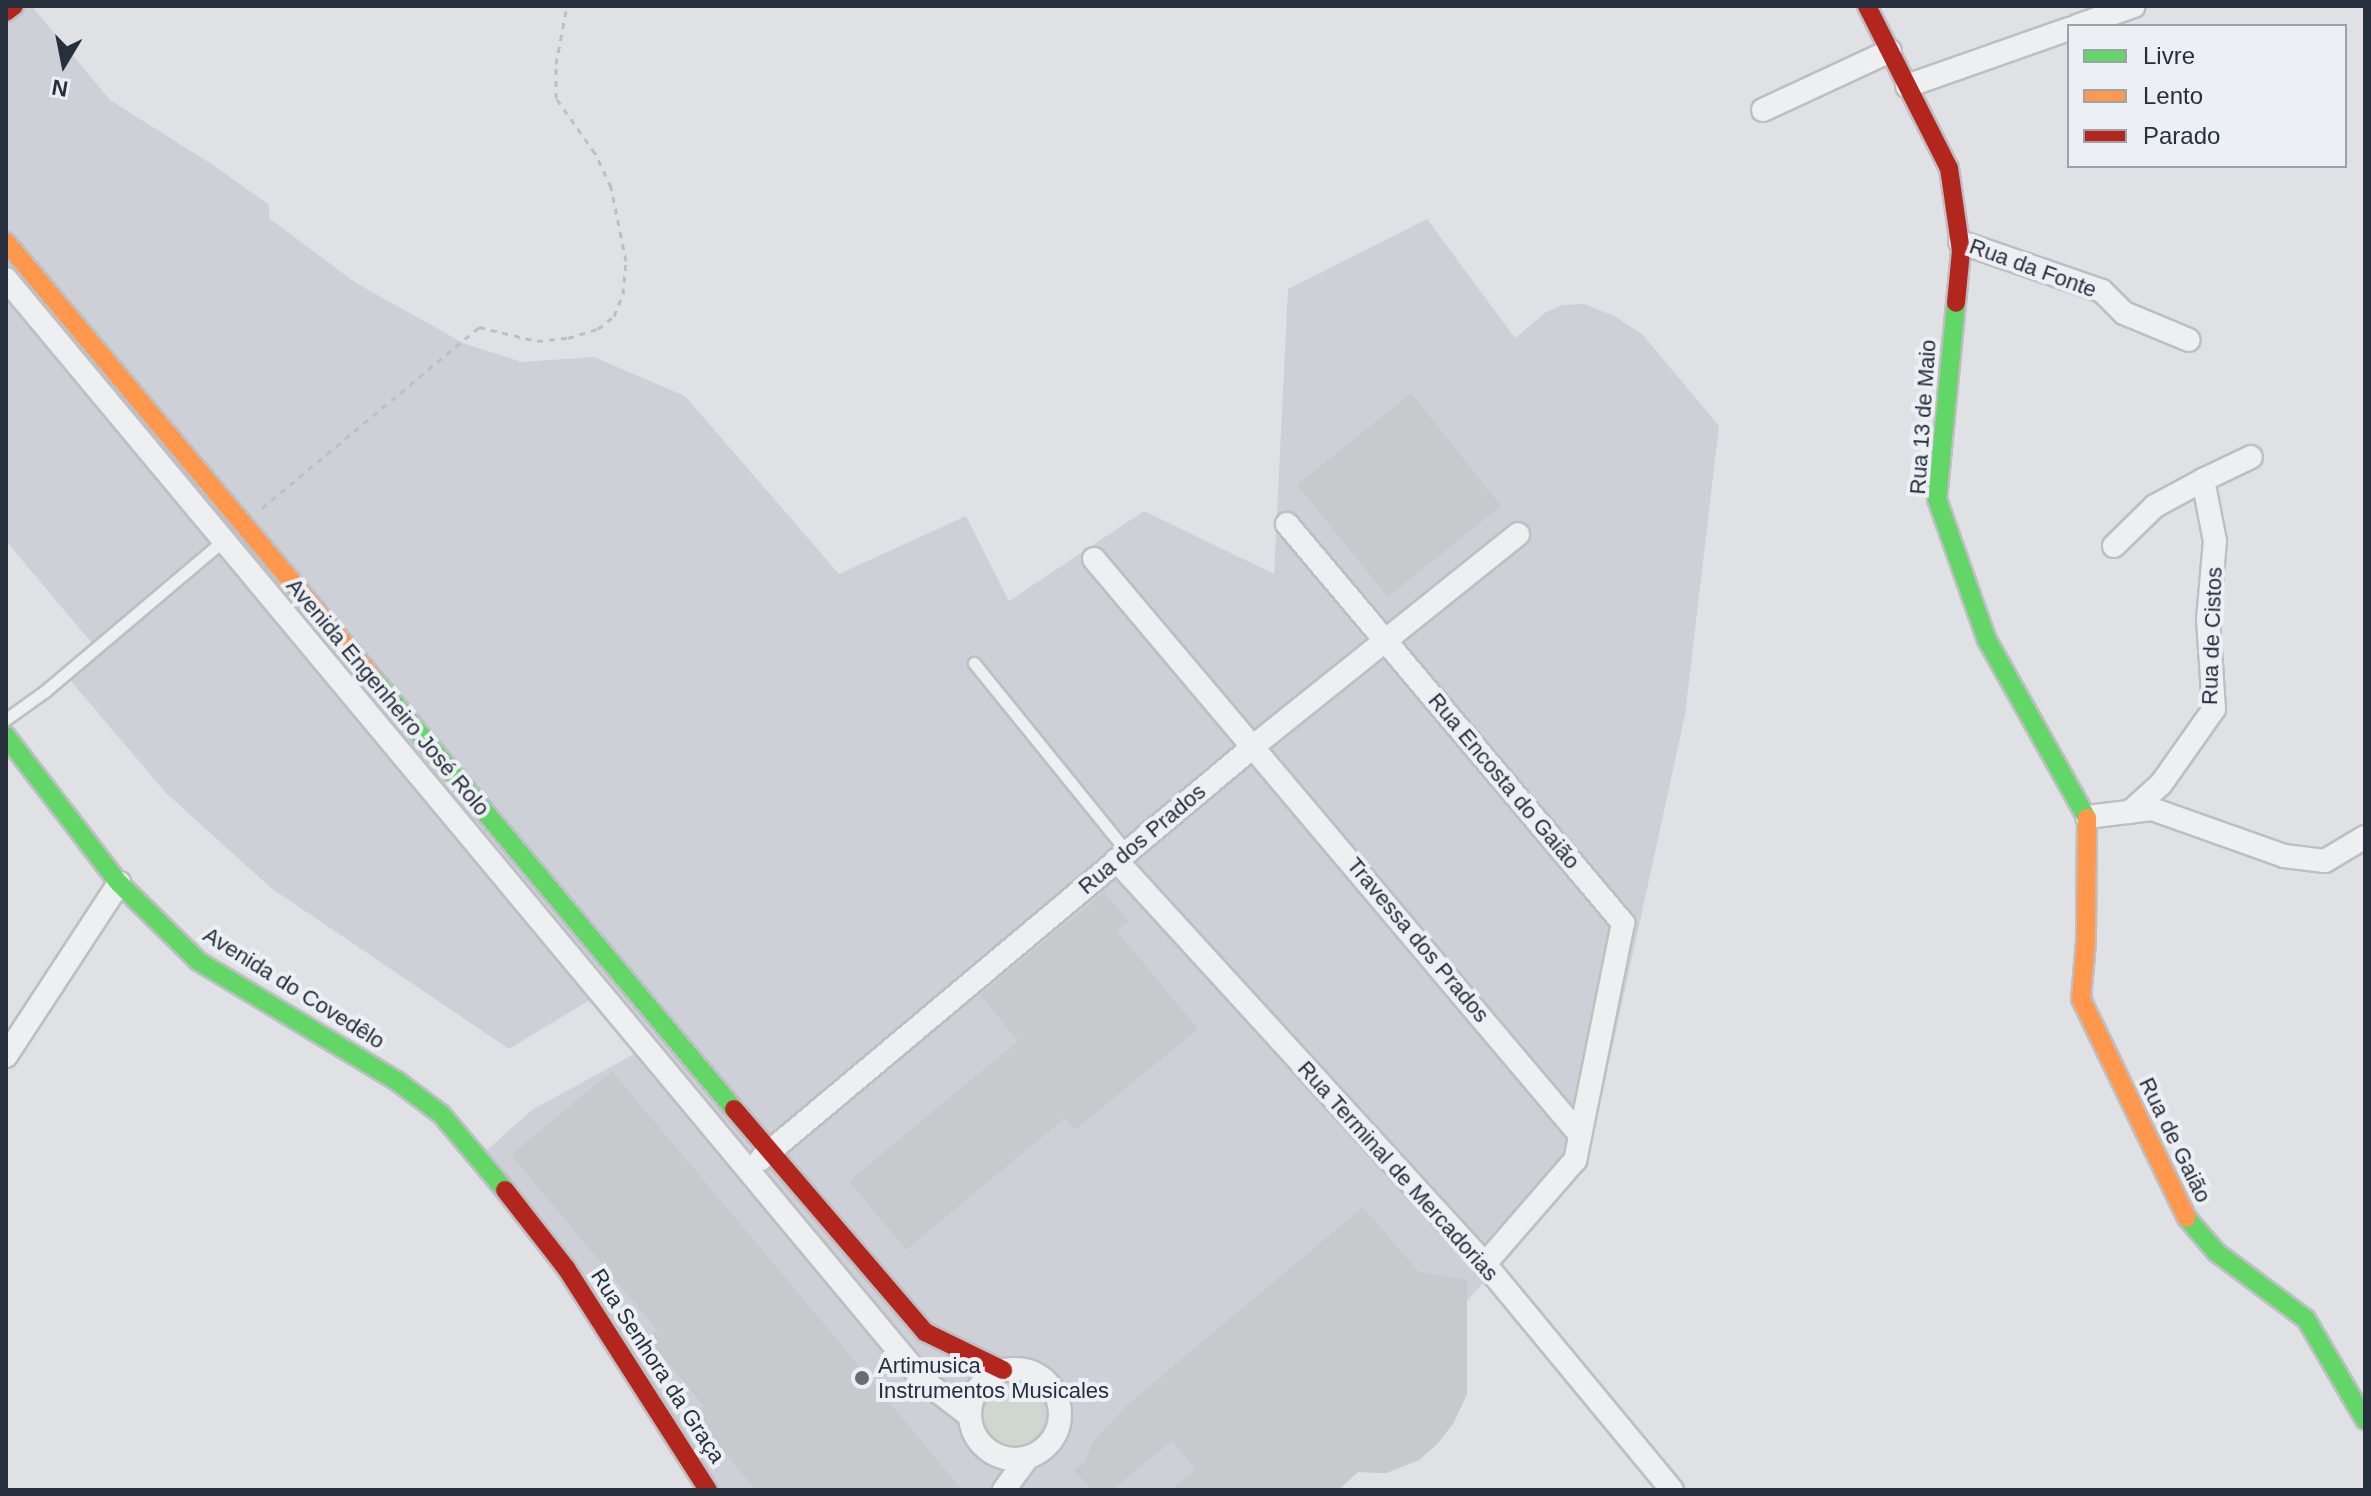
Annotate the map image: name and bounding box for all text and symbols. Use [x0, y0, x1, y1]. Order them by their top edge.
north arrow [24, 24, 104, 104]
legend [2067, 24, 2347, 168]
text: Livre [2143, 42, 2195, 69]
text: N [50, 74, 70, 102]
text: Lento [2143, 82, 2203, 109]
text: Parado [2143, 122, 2220, 149]
street label: Rua da Fonte [1966, 233, 2100, 303]
street label: Rua 13 de Maio [1904, 339, 1942, 495]
street label: Rua de Cistos [2196, 566, 2228, 706]
street label: Avenida Engenheiro José Rolo [281, 573, 495, 821]
street label: Rua Encosta do Gaião [1423, 688, 1585, 874]
street label: Rua dos Prados [1073, 778, 1211, 900]
street label: Travessa dos Prados [1341, 852, 1495, 1028]
street label: Avenida do Covedêlo [198, 921, 390, 1055]
street label: Rua Terminal de Mercadorias [1292, 1055, 1504, 1287]
street label: Rua de Gaião [2133, 1073, 2217, 1207]
street label: Rua Senhora da Graça [585, 1264, 731, 1468]
place label: Artimusica Instrumentos Musicales [878, 1352, 1109, 1404]
marker: Artimusica Instrumentos Musicales [853, 1369, 871, 1387]

